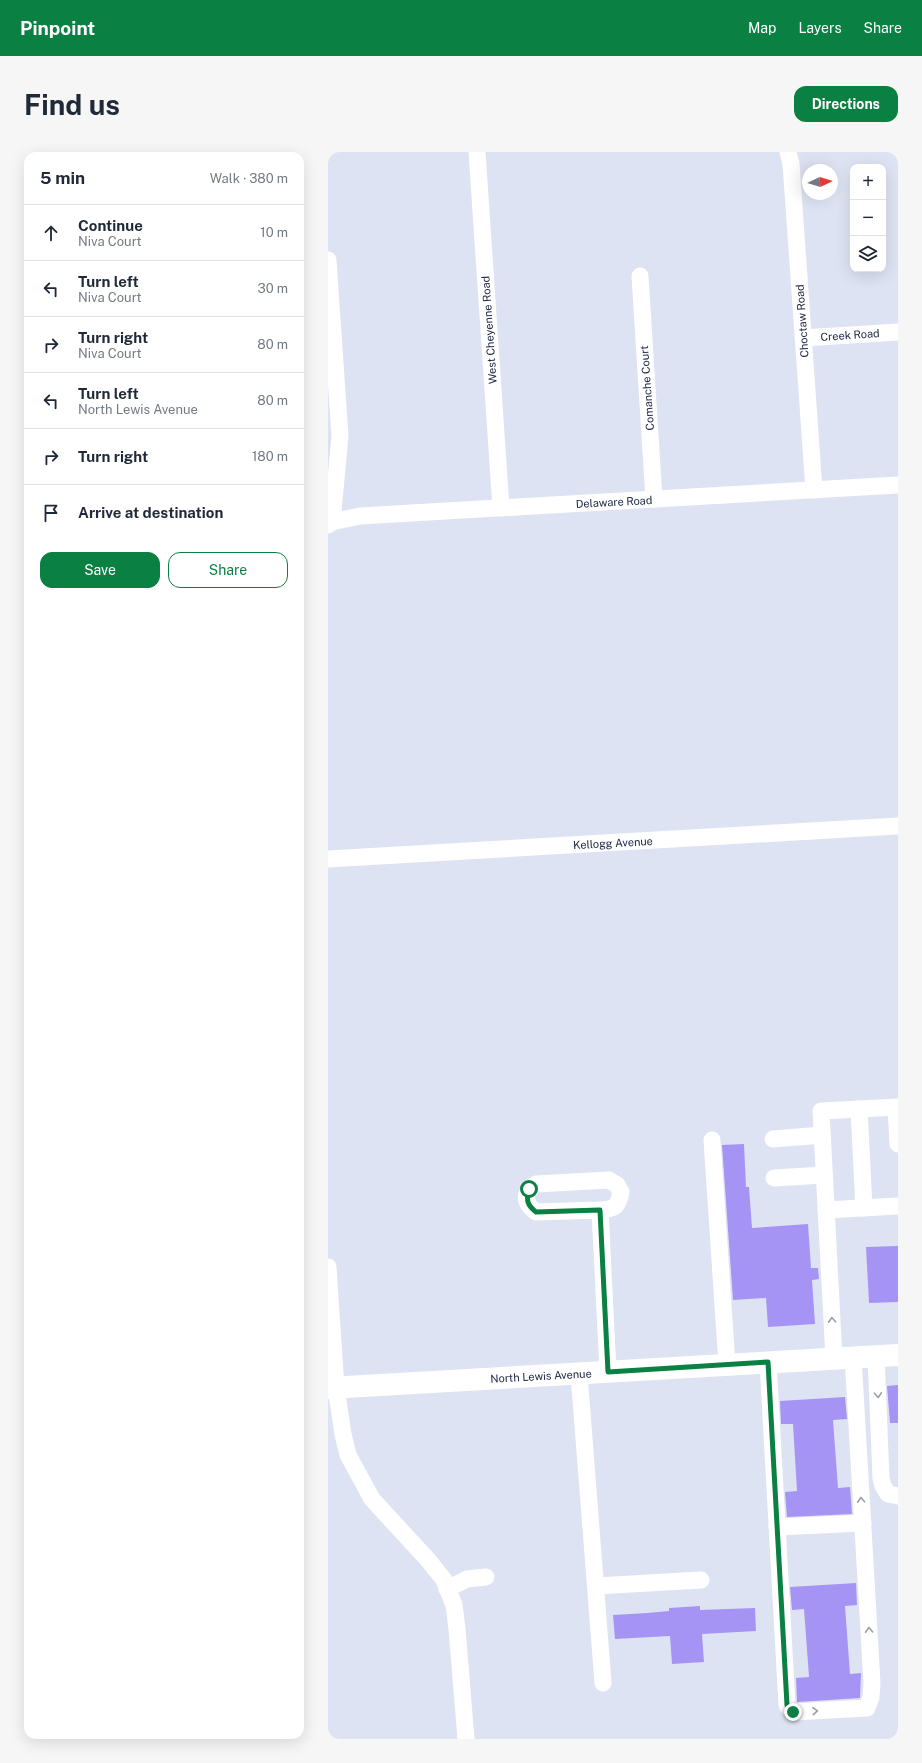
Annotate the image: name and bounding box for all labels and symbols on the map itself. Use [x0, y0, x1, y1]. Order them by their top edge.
north arrow [802, 164, 838, 200]
street label: West Cheyenne Road [479, 276, 499, 384]
street label: Choctaw Road [793, 284, 811, 358]
street label: Creek Road [820, 327, 880, 343]
street label: Comanche Court [638, 345, 656, 431]
street label: Delaware Road [575, 494, 653, 510]
street label: Kellogg Avenue [573, 835, 653, 851]
route start [520, 1180, 538, 1198]
one-way arrow [828, 1317, 836, 1323]
street label: North Lewis Avenue [490, 1367, 592, 1385]
one-way arrow [874, 1392, 883, 1398]
one-way arrow [857, 1497, 866, 1503]
one-way arrow [865, 1627, 873, 1633]
route end [784, 1703, 802, 1721]
one-way arrow [812, 1706, 818, 1715]

